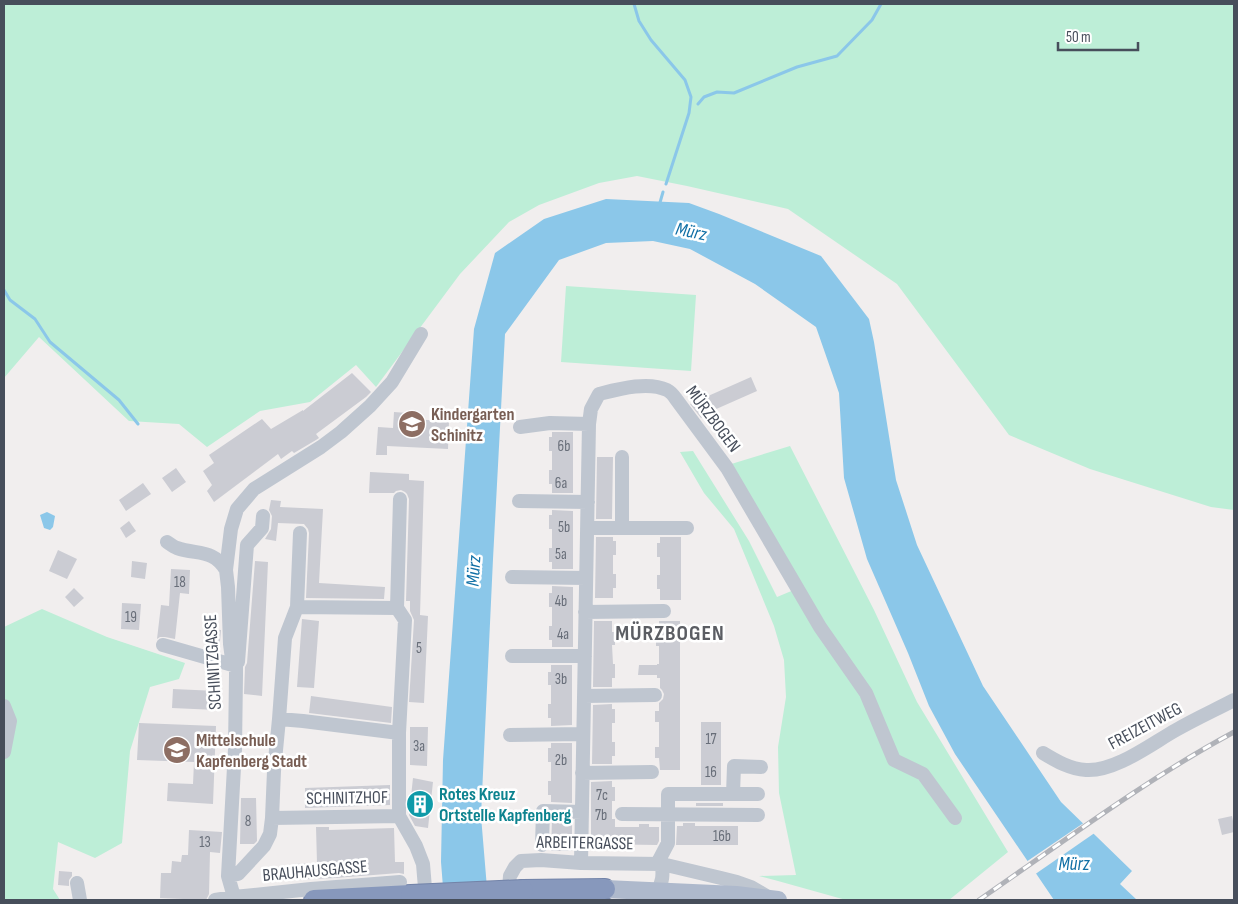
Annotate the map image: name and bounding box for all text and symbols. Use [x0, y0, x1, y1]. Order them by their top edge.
scale bar [1058, 20, 1138, 52]
text: 50 m [1066, 28, 1091, 47]
water label: Mürz [674, 218, 710, 247]
street label: MÜRZBOGEN [681, 382, 745, 456]
place label: Kindergarten Schinitz [431, 404, 514, 446]
school or university icon: Kindergarten Schinitz [397, 409, 427, 439]
house number: 6b [558, 437, 570, 456]
house number: 6a [555, 474, 567, 493]
house number: 5b [558, 518, 570, 537]
house number: 5a [555, 545, 567, 564]
water label: Mürz [461, 553, 487, 587]
house number: 18 [174, 573, 186, 592]
house number: 4b [555, 592, 567, 611]
house number: 19 [125, 608, 137, 627]
street label: SCHINITZGASSE [200, 614, 226, 710]
district label: MÜRZBOGEN [615, 620, 725, 647]
house number: 4a [557, 625, 569, 644]
house number: 5 [416, 639, 422, 658]
house number: 3b [555, 670, 567, 689]
street label: FREIZEITWEG [1105, 698, 1185, 754]
place label: Mittelschule Kapfenberg Stadt [196, 730, 307, 772]
house number: 17 [705, 730, 717, 749]
school or university icon: Mittelschule Kapfenberg Stadt [162, 735, 192, 765]
house number: 3a [413, 737, 425, 756]
house number: 2b [555, 751, 567, 770]
house number: 16 [705, 763, 717, 782]
place label: Rotes Kreuz Ortstelle Kapfenberg [439, 784, 572, 826]
house number: 7c [596, 786, 608, 805]
street label: SCHINITZHOF [306, 787, 388, 809]
building icon: Rotes Kreuz Ortstelle Kapfenberg [405, 789, 435, 819]
house number: 7b [595, 806, 607, 825]
house number: 8 [245, 812, 251, 831]
house number: 16b [713, 827, 731, 846]
street label: ARBEITERGASSE [535, 832, 634, 854]
house number: 13 [199, 833, 211, 852]
water label: Mürz [1059, 853, 1091, 876]
street label: BRAUHAUSGASSE [262, 856, 368, 886]

